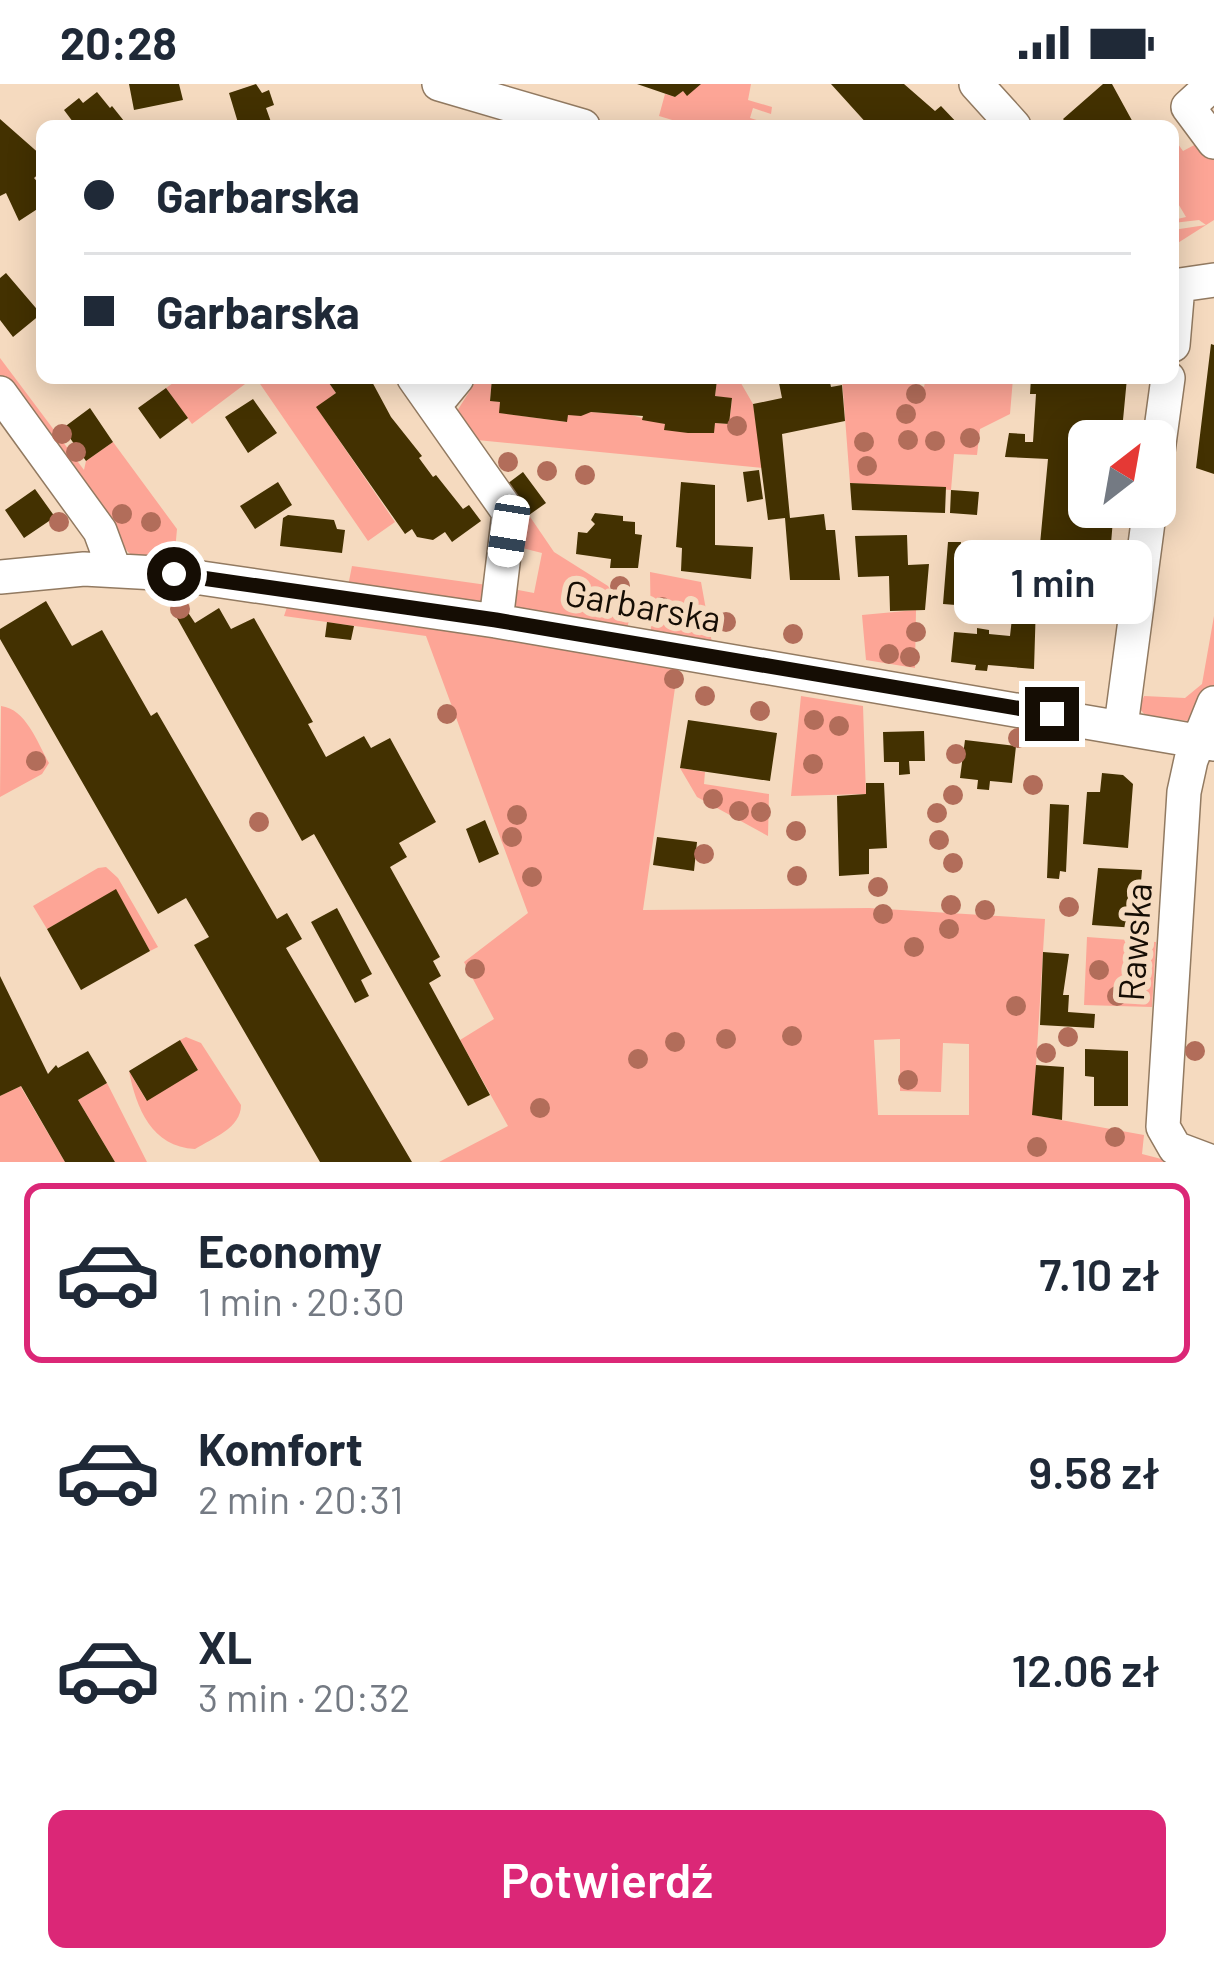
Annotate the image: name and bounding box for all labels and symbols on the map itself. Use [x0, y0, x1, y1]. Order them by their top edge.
north arrow [1068, 420, 1176, 528]
car [486, 493, 532, 569]
callout: 1 min [953, 540, 1151, 624]
route start [147, 547, 201, 601]
street label: Garbarska [562, 570, 725, 639]
route end [1025, 687, 1079, 741]
street label: Rawska [1108, 881, 1159, 1002]

